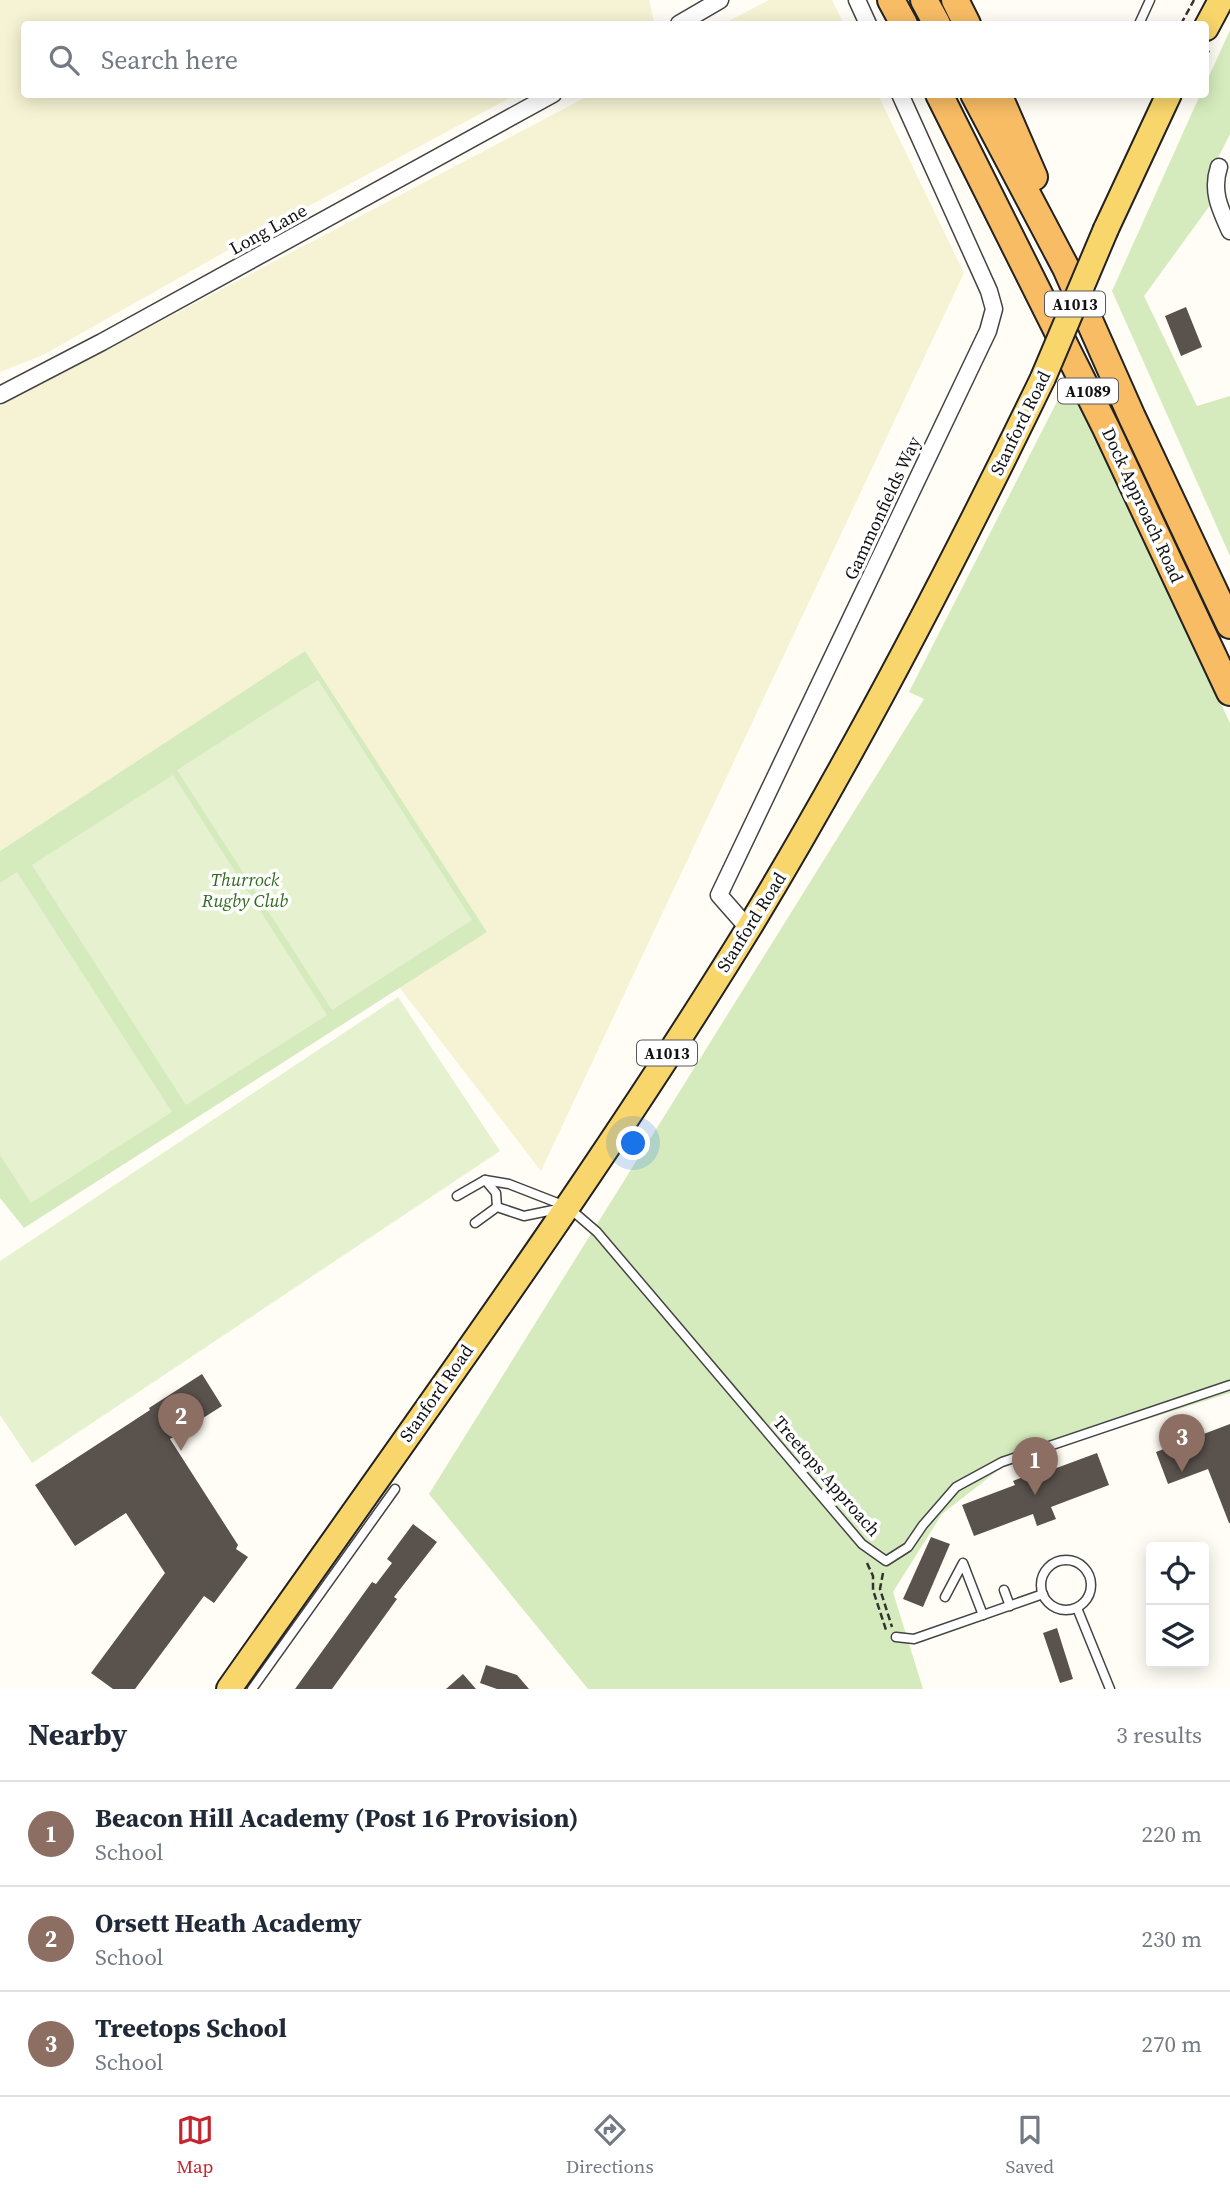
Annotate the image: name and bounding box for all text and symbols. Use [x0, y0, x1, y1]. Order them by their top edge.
search box [21, 21, 1209, 98]
icon: search [45, 41, 83, 79]
text: Search here [101, 42, 238, 78]
street label: Long Lane [225, 197, 311, 261]
road number: A1013 [1045, 292, 1105, 316]
street label: Stanford Road [984, 367, 1056, 479]
road number: A1089 [1058, 378, 1118, 404]
street label: Dock Approach Road [1096, 423, 1190, 587]
street label: Gammonfields Way [838, 431, 927, 584]
park label: Thurrock Rugby Club [201, 867, 288, 913]
street label: Stanford Road [710, 867, 792, 977]
road number: A1013 [637, 1040, 697, 1065]
your location [616, 1126, 650, 1160]
street label: Stanford Road [393, 1339, 479, 1447]
pin: 2 [158, 1393, 204, 1451]
street label: Treetops Approach [768, 1410, 887, 1542]
pin: 3 [1159, 1414, 1205, 1472]
pin: 1 [1012, 1437, 1058, 1495]
map controls [1146, 1542, 1209, 1668]
button: locate [1146, 1542, 1209, 1605]
button: layers [1146, 1605, 1209, 1668]
text: Nearby [28, 1714, 127, 1755]
text: 3 results [1116, 1719, 1202, 1751]
text: Beacon Hill Academy (Post 16 Provision) [95, 1800, 579, 1836]
text: 1 [45, 1818, 57, 1850]
text: 220 m [1141, 1818, 1202, 1850]
text: School [95, 1836, 163, 1868]
text: Orsett Heath Academy [95, 1905, 362, 1941]
text: 2 [45, 1923, 57, 1955]
text: 230 m [1141, 1923, 1202, 1955]
text: School [95, 1941, 163, 1973]
text: Treetops School [95, 2010, 287, 2046]
text: 3 [45, 2028, 57, 2060]
text: 270 m [1141, 2028, 1202, 2060]
text: School [95, 2046, 163, 2078]
tab: Map [176, 2111, 214, 2179]
tab: Directions [566, 2111, 654, 2179]
tab: Saved [1005, 2111, 1054, 2179]

